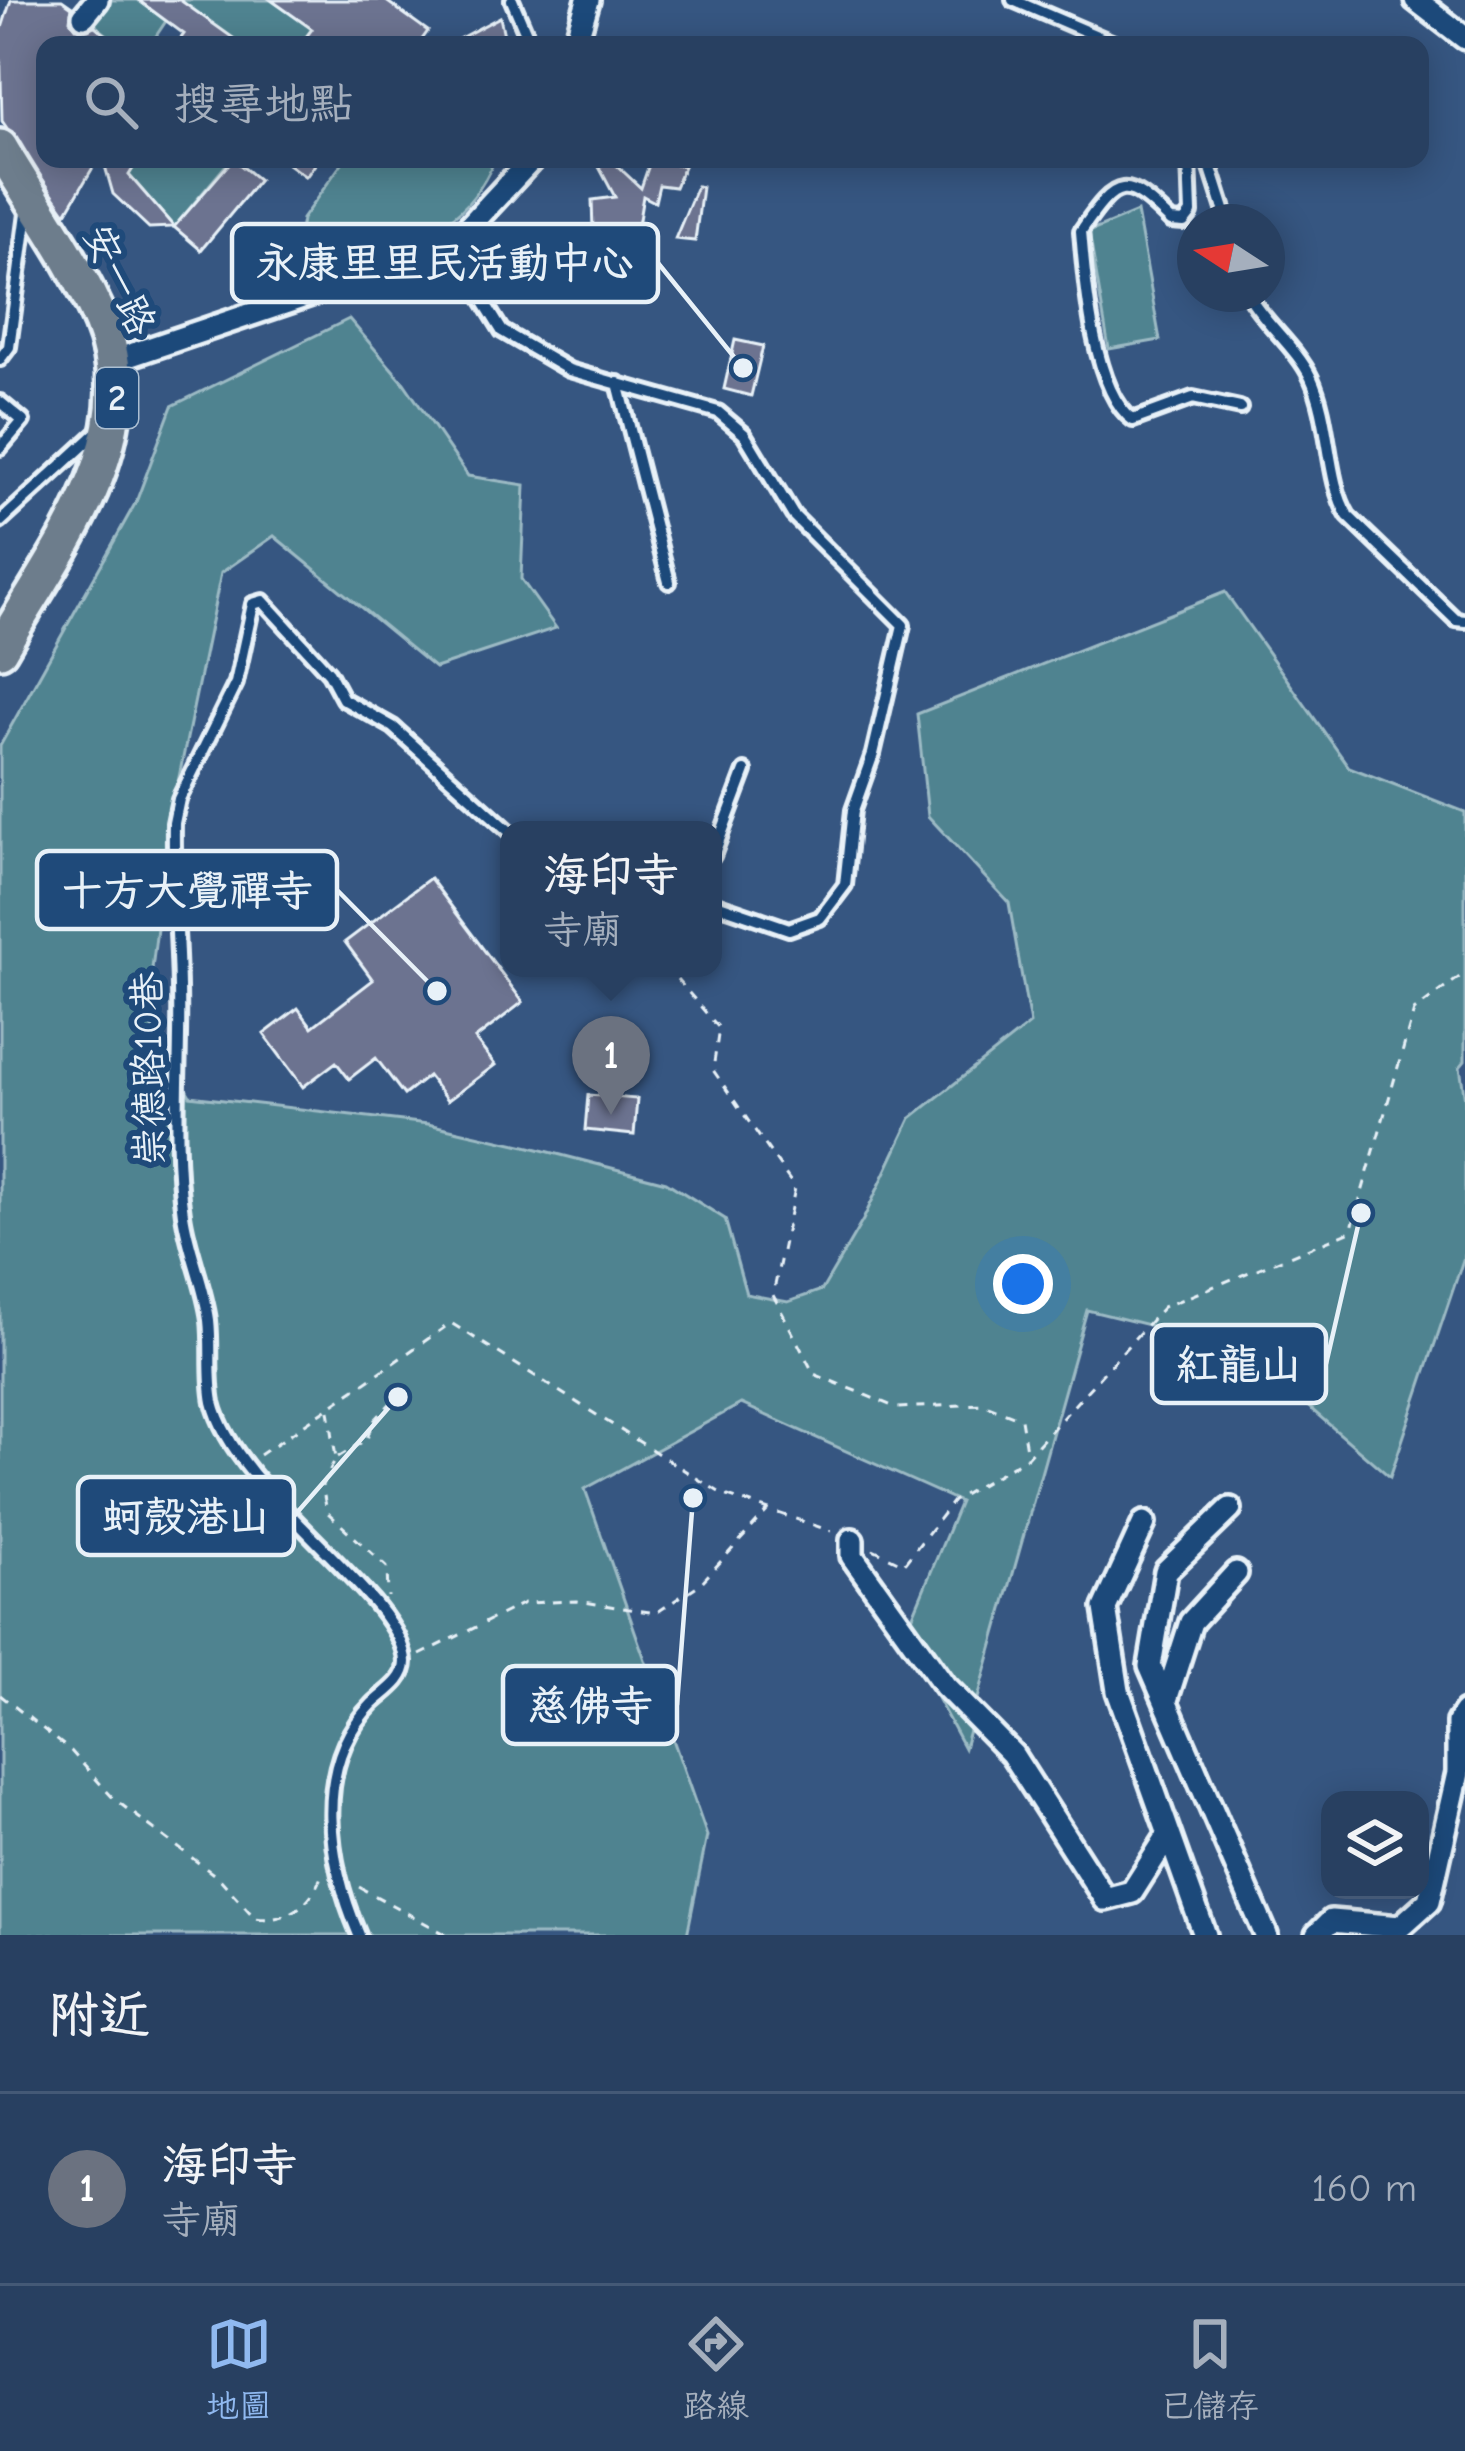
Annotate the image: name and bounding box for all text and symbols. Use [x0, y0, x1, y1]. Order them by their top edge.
search box [36, 36, 1429, 168]
icon: search [78, 69, 144, 135]
text: 搜尋地點 [174, 78, 354, 130]
north arrow [1177, 204, 1285, 312]
street label: 安一路 [74, 217, 164, 343]
callout: 永康里里民活動中心 [232, 224, 658, 302]
text: 永康里里民活動中心 [256, 239, 634, 288]
road number: 2 [96, 368, 138, 428]
popup [500, 821, 722, 977]
text: 海印寺 [543, 849, 679, 901]
callout: 十方大覺禪寺 [37, 851, 337, 929]
text: 十方大覺禪寺 [61, 867, 313, 916]
text: 寺廟 [543, 908, 622, 953]
street label: 崇德路10巷 [125, 971, 173, 1167]
pin: 1 [572, 1016, 650, 1115]
your location [993, 1254, 1053, 1314]
callout: 紅龍山 [1152, 1325, 1326, 1403]
text: 紅龍山 [1176, 1341, 1302, 1390]
callout: 蚵殼港山 [78, 1477, 294, 1555]
text: 蚵殼港山 [102, 1493, 270, 1542]
callout: 慈佛寺 [503, 1666, 677, 1744]
text: 慈佛寺 [527, 1682, 653, 1731]
map controls [1321, 1791, 1429, 1899]
button: layers [1321, 1791, 1429, 1899]
text: 附近 [48, 1986, 150, 2045]
text: 海印寺 [162, 2139, 297, 2191]
text: 1 [79, 2166, 95, 2211]
text: 160 m [1311, 2166, 1417, 2211]
text: 寺廟 [162, 2198, 240, 2243]
tab: 地圖 [206, 2311, 272, 2426]
tab: 路線 [683, 2311, 749, 2426]
tab: 已儲存 [1160, 2311, 1259, 2426]

